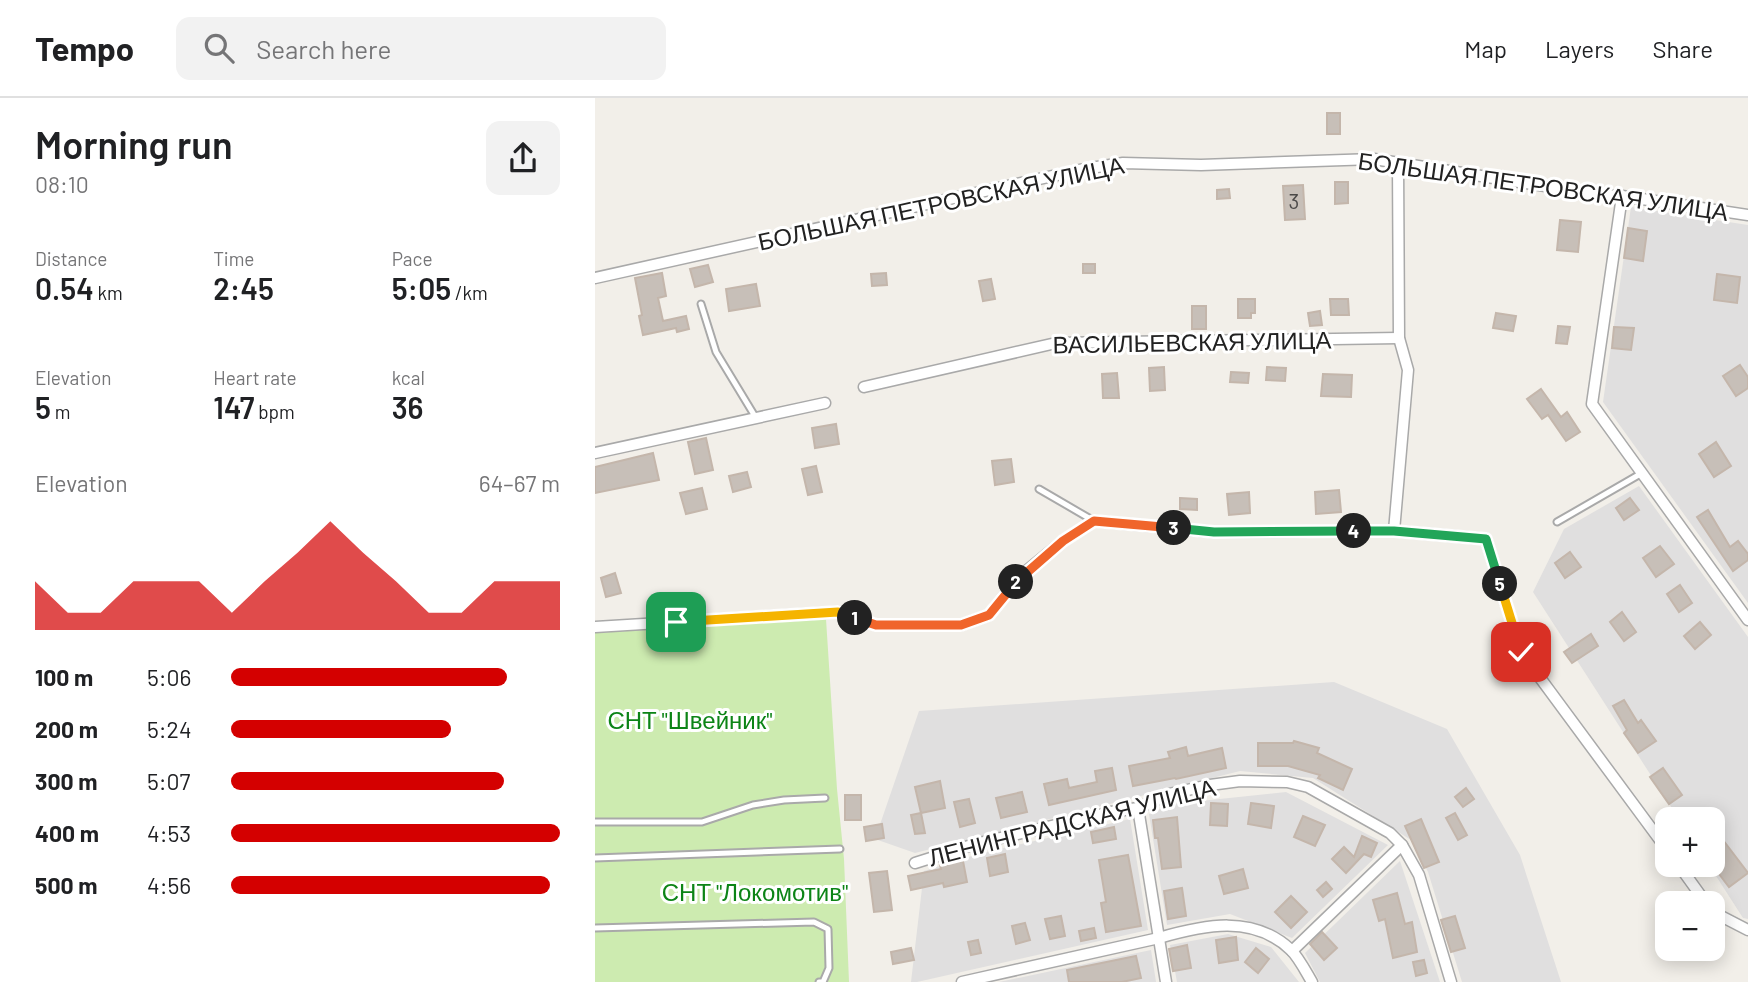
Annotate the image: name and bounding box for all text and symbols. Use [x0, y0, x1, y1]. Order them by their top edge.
search box [176, 17, 666, 80]
text: Tempo [35, 28, 134, 68]
icon: search [200, 29, 238, 67]
text: Search here [256, 33, 391, 64]
text: Map [1464, 34, 1507, 63]
text: Layers [1545, 34, 1614, 63]
text: Share [1652, 34, 1713, 63]
text: Morning run [35, 121, 233, 167]
button: share [486, 121, 560, 195]
street label: БОЛЬШАЯ ПЕТРОВСКАЯ УЛИЦА [1356, 145, 1730, 226]
street label: БОЛЬШАЯ ПЕТРОВСКАЯ УЛИЦА [755, 150, 1126, 256]
text: 08:10 [35, 170, 89, 198]
house number: 3 [1289, 188, 1299, 213]
text: Distance [35, 247, 107, 270]
text: Time [213, 247, 254, 270]
text: Pace [392, 247, 433, 270]
text: 0.54 [35, 270, 94, 306]
text: 2:45 [213, 270, 274, 306]
text: 5:05 [392, 270, 451, 306]
text: km [94, 281, 123, 304]
text: /km [451, 281, 488, 304]
street label: ВАСИЛЬЕВСКАЯ УЛИЦА [1052, 325, 1332, 358]
text: Elevation [35, 366, 112, 389]
text: Heart rate [213, 366, 297, 389]
text: kcal [392, 366, 425, 389]
text: 5 [35, 389, 51, 425]
text: 147 [213, 389, 254, 425]
text: 36 [392, 389, 423, 425]
text: m [51, 400, 70, 423]
text: bpm [254, 400, 295, 423]
text: Elevation [35, 469, 128, 497]
text: 64–67 m [479, 469, 560, 497]
pin: 3 [1157, 510, 1191, 546]
pin: 4 [1337, 514, 1371, 548]
text: 3 [1168, 516, 1179, 539]
text: 4 [1348, 519, 1359, 542]
pin: 2 [999, 564, 1033, 600]
pin: 5 [1483, 566, 1517, 602]
text: 2 [1010, 570, 1021, 593]
text: 5 [1494, 572, 1505, 595]
pin [646, 592, 706, 652]
pin: 1 [838, 601, 873, 636]
icon: arrive [657, 603, 695, 641]
text: 1 [851, 606, 858, 629]
pin [1491, 622, 1551, 682]
icon: check [1502, 633, 1540, 671]
text: 100 m [35, 663, 93, 691]
text: 5:06 [147, 663, 191, 691]
park label: СНТ "Швейник" [607, 705, 773, 734]
text: 200 m [35, 715, 98, 743]
text: 5:24 [147, 715, 192, 743]
text: 300 m [35, 767, 97, 795]
text: 5:07 [147, 767, 191, 795]
street label: ЛЕНИНГРАДСКАЯ УЛИЦА [925, 772, 1218, 871]
map controls [1655, 807, 1725, 961]
button: + [1655, 807, 1725, 877]
text: 400 m [35, 819, 99, 847]
text: 4:53 [147, 819, 191, 847]
text: 500 m [35, 871, 97, 899]
text: 4:56 [147, 871, 191, 899]
park label: СНТ "Локомотив" [662, 877, 848, 906]
button: − [1655, 891, 1725, 961]

